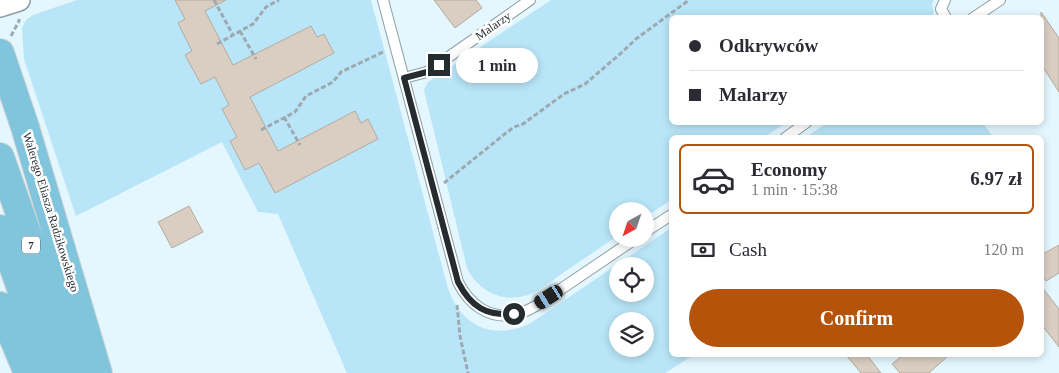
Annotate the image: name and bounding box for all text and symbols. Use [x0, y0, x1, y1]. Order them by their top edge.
street label: Malarzy [473, 9, 513, 43]
text: Odkrywców [719, 35, 818, 56]
callout: 1 min [456, 48, 539, 82]
route end [428, 54, 450, 76]
text: 1 min [478, 57, 516, 74]
text: Malarzy [719, 84, 788, 105]
street label: Walerego Eliasza Radzikowskiego [20, 130, 82, 294]
icon: car [691, 157, 736, 202]
text: Economy [751, 159, 827, 180]
text: 6.97 zł [970, 168, 1022, 189]
text: 1 min · 15:38 [751, 181, 838, 198]
north arrow [609, 202, 654, 248]
map controls [609, 202, 654, 357]
road number: 7 [22, 236, 40, 254]
icon: cash [689, 236, 717, 264]
text: Cash [729, 239, 767, 260]
text: 120 m [984, 241, 1024, 258]
button: locate [609, 257, 654, 302]
car [532, 283, 565, 311]
button: Confirm [689, 289, 1024, 347]
route start [503, 303, 525, 325]
button: layers [609, 312, 654, 357]

